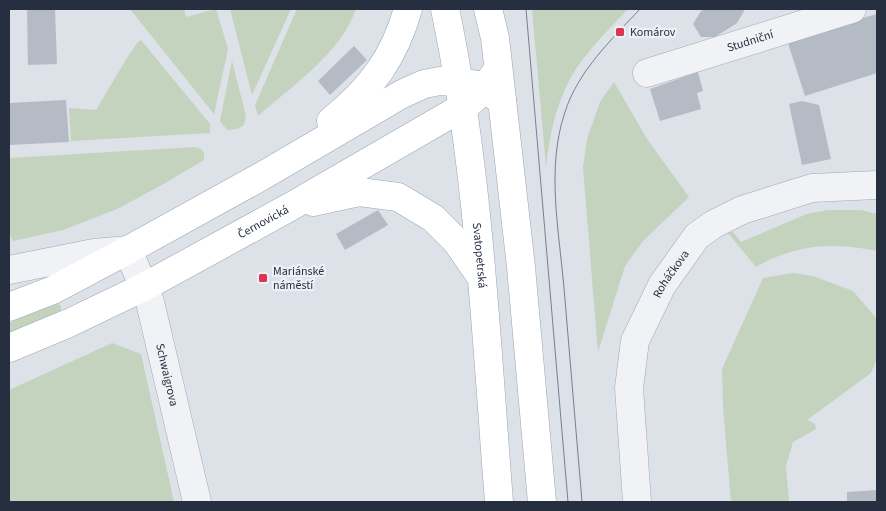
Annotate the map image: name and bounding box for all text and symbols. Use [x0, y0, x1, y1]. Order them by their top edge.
place label: Komárov [630, 24, 676, 41]
marker: Komárov [614, 26, 626, 38]
street label: Studniční [725, 26, 777, 57]
street label: Černovická [235, 201, 292, 243]
street label: Svatopetrská [468, 222, 491, 289]
street label: Roháčkova [649, 246, 694, 301]
place label: Mariánské náměstí [273, 263, 324, 294]
marker: Mariánské náměstí [257, 272, 269, 284]
street label: Schwaigrova [151, 342, 182, 408]

